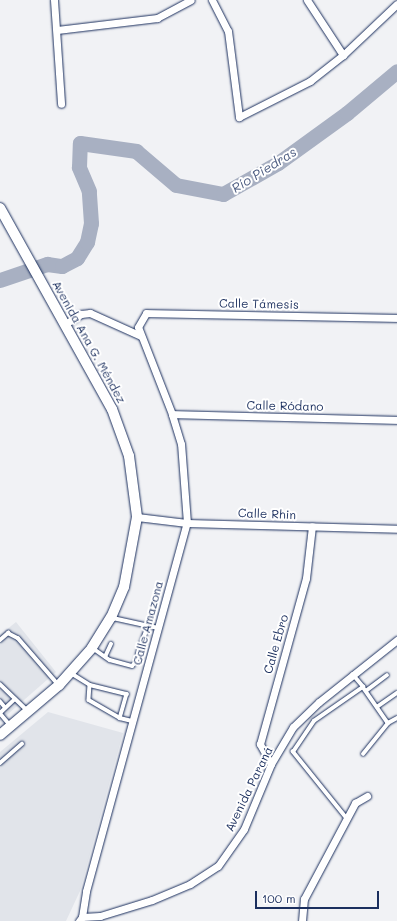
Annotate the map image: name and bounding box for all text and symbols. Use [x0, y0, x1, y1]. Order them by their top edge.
water label: Río Piedras [229, 144, 299, 196]
street label: Avenida Ana G. Méndez [49, 278, 129, 406]
street label: Calle Támesis [219, 296, 299, 312]
street label: Calle Ródano [246, 398, 324, 414]
street label: Calle Rhin [238, 506, 296, 522]
street label: Calle Amazona [130, 579, 166, 667]
street label: Calle Ebro [261, 613, 291, 675]
street label: Avenida Paraná [222, 744, 276, 834]
scale bar [257, 883, 381, 909]
text: 100 m [262, 890, 296, 906]

